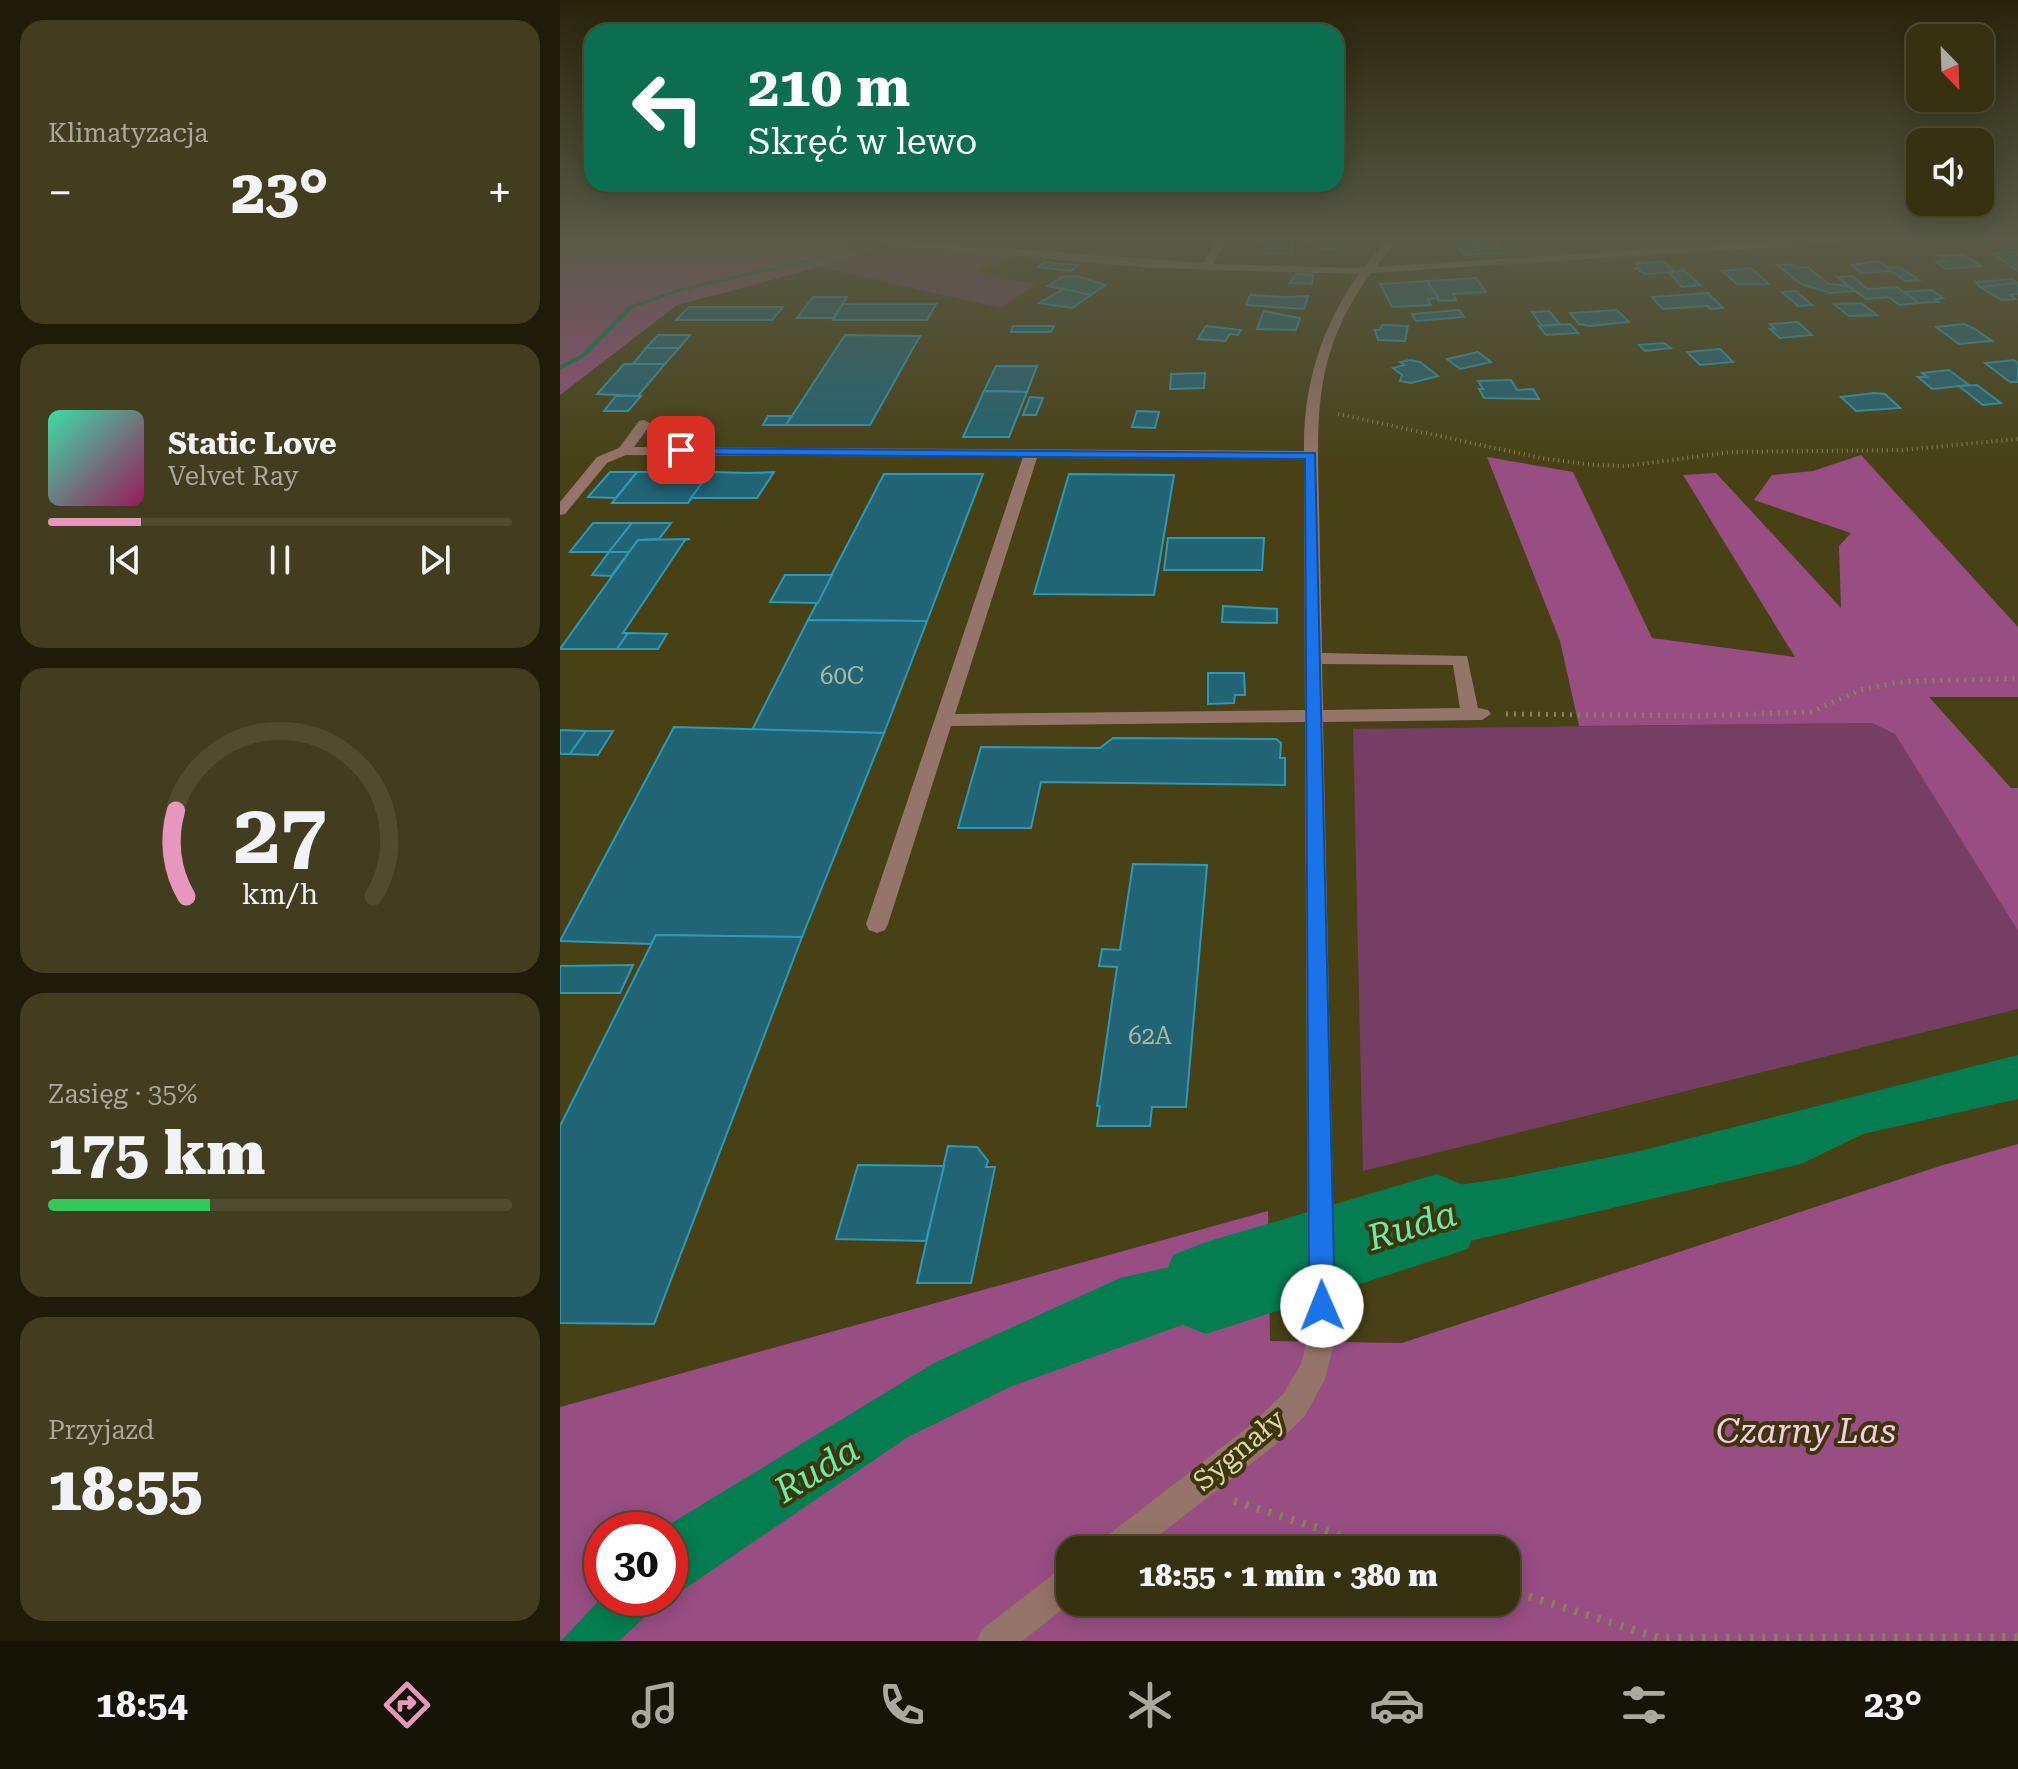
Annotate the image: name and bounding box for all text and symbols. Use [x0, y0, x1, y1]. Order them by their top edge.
north arrow [1906, 24, 1994, 112]
map controls [1906, 24, 1994, 216]
text: 210 m [748, 54, 910, 120]
icon: left [616, 56, 720, 160]
text: Klimatyzacja [48, 118, 208, 148]
text: Skręć w lewo [748, 121, 977, 163]
button: sound [1906, 128, 1994, 216]
text: 23° [231, 157, 329, 228]
text: − [48, 167, 73, 219]
text: + [487, 167, 512, 219]
pin [647, 416, 715, 484]
text: Static Love [168, 426, 337, 461]
icon: arrive [659, 428, 703, 472]
text: Velvet Ray [168, 461, 299, 491]
icon: previous [103, 538, 147, 582]
icon: pause [258, 538, 302, 582]
icon: next [413, 538, 457, 582]
house number: 60C [820, 662, 864, 690]
text: 27 [233, 785, 327, 882]
text: km/h [242, 877, 318, 911]
house number: 62A [1128, 1022, 1172, 1050]
text: Zasięg · 35% [48, 1079, 197, 1109]
text: 175 km [48, 1118, 265, 1189]
water label: Ruda [1361, 1193, 1462, 1260]
position arrow [1280, 1264, 1364, 1348]
street label: Sygnały [1187, 1402, 1292, 1498]
park label: Czarny Las [1716, 1411, 1896, 1451]
text: Przyjazd [48, 1415, 154, 1445]
water label: Ruda [766, 1429, 867, 1512]
text: 18:55 [48, 1454, 202, 1525]
speed limit sign: 30 [584, 1512, 688, 1616]
text: 18:55 · 1 min · 380 m [1138, 1558, 1438, 1593]
icon: directions [379, 1677, 435, 1733]
icon: music [627, 1677, 683, 1733]
icon: phone [874, 1677, 930, 1733]
icon: climate [1122, 1677, 1178, 1733]
icon: car [1369, 1677, 1425, 1733]
icon: filters [1616, 1677, 1672, 1733]
text: 18:54 [96, 1684, 188, 1726]
text: 23° [1864, 1684, 1922, 1726]

